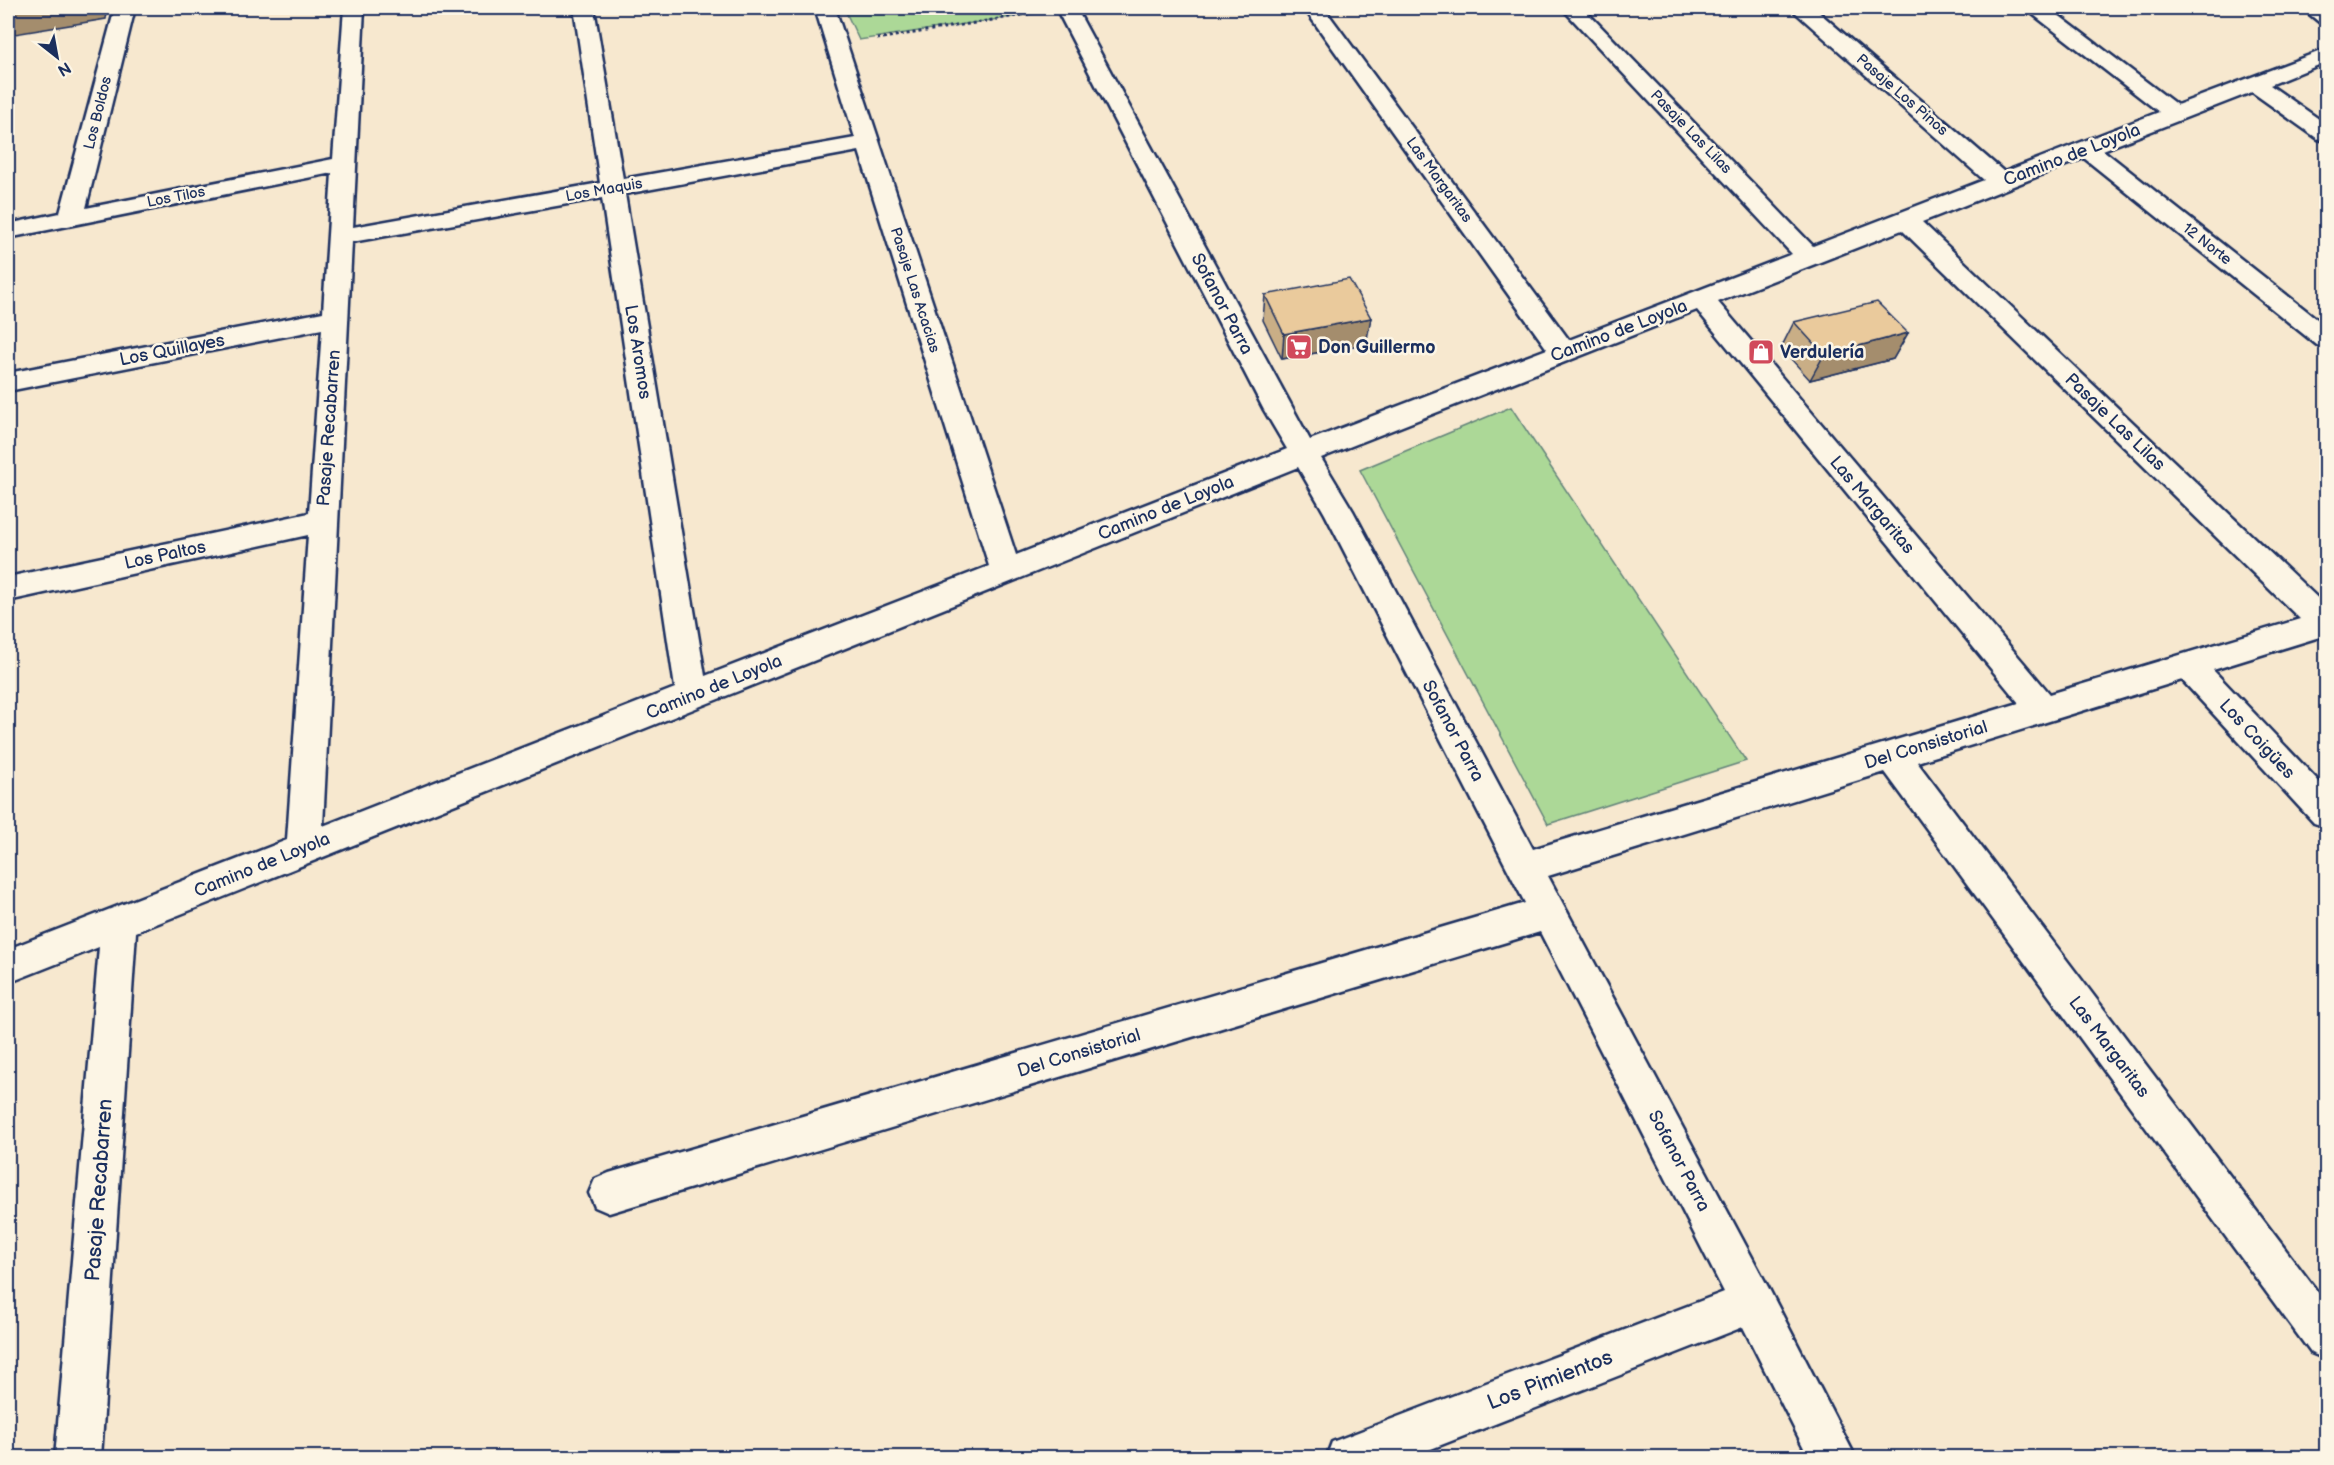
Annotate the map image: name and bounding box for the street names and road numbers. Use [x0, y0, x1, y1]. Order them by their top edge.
street label: Pasaje Los Pinos [1852, 50, 1952, 140]
street label: Los Boldos [80, 74, 116, 152]
street label: Pasaje Las Lilas [1646, 86, 1736, 178]
street label: Camino de Loyola [2001, 119, 2143, 191]
street label: Las Margaritas [1402, 134, 1477, 227]
street label: Los Maquis [564, 174, 644, 206]
street label: Los Tilos [145, 182, 207, 212]
street label: 12 Norte [2179, 219, 2235, 269]
street label: Pasaje Las Acacias [886, 225, 944, 356]
street label: Sofanor Parra [1187, 250, 1257, 358]
street label: Camino de Loyola [1548, 295, 1690, 367]
street label: Los Aromos [620, 303, 656, 401]
street label: Los Quillayes [118, 329, 226, 370]
street label: Pasaje Recabarren [313, 349, 345, 507]
street label: Pasaje Las Lilas [2061, 369, 2169, 475]
street label: Las Margaritas [1825, 452, 1919, 558]
street label: Camino de Loyola [1095, 471, 1237, 545]
street label: Los Paltos [122, 536, 208, 574]
street label: Camino de Loyola [643, 650, 785, 724]
street label: Sofanor Parra [1418, 677, 1488, 785]
street label: Los Coigües [2215, 695, 2299, 783]
street label: Del Consistorial [1862, 716, 1990, 774]
street label: Camino de Loyola [191, 828, 333, 902]
street label: Las Margaritas [2064, 992, 2154, 1102]
street label: Del Consistorial [1015, 1024, 1143, 1082]
street label: Pasaje Recabarren [80, 1098, 118, 1282]
street label: Sofanor Parra [1644, 1107, 1714, 1215]
street label: Los Pimientos [1484, 1345, 1616, 1415]

